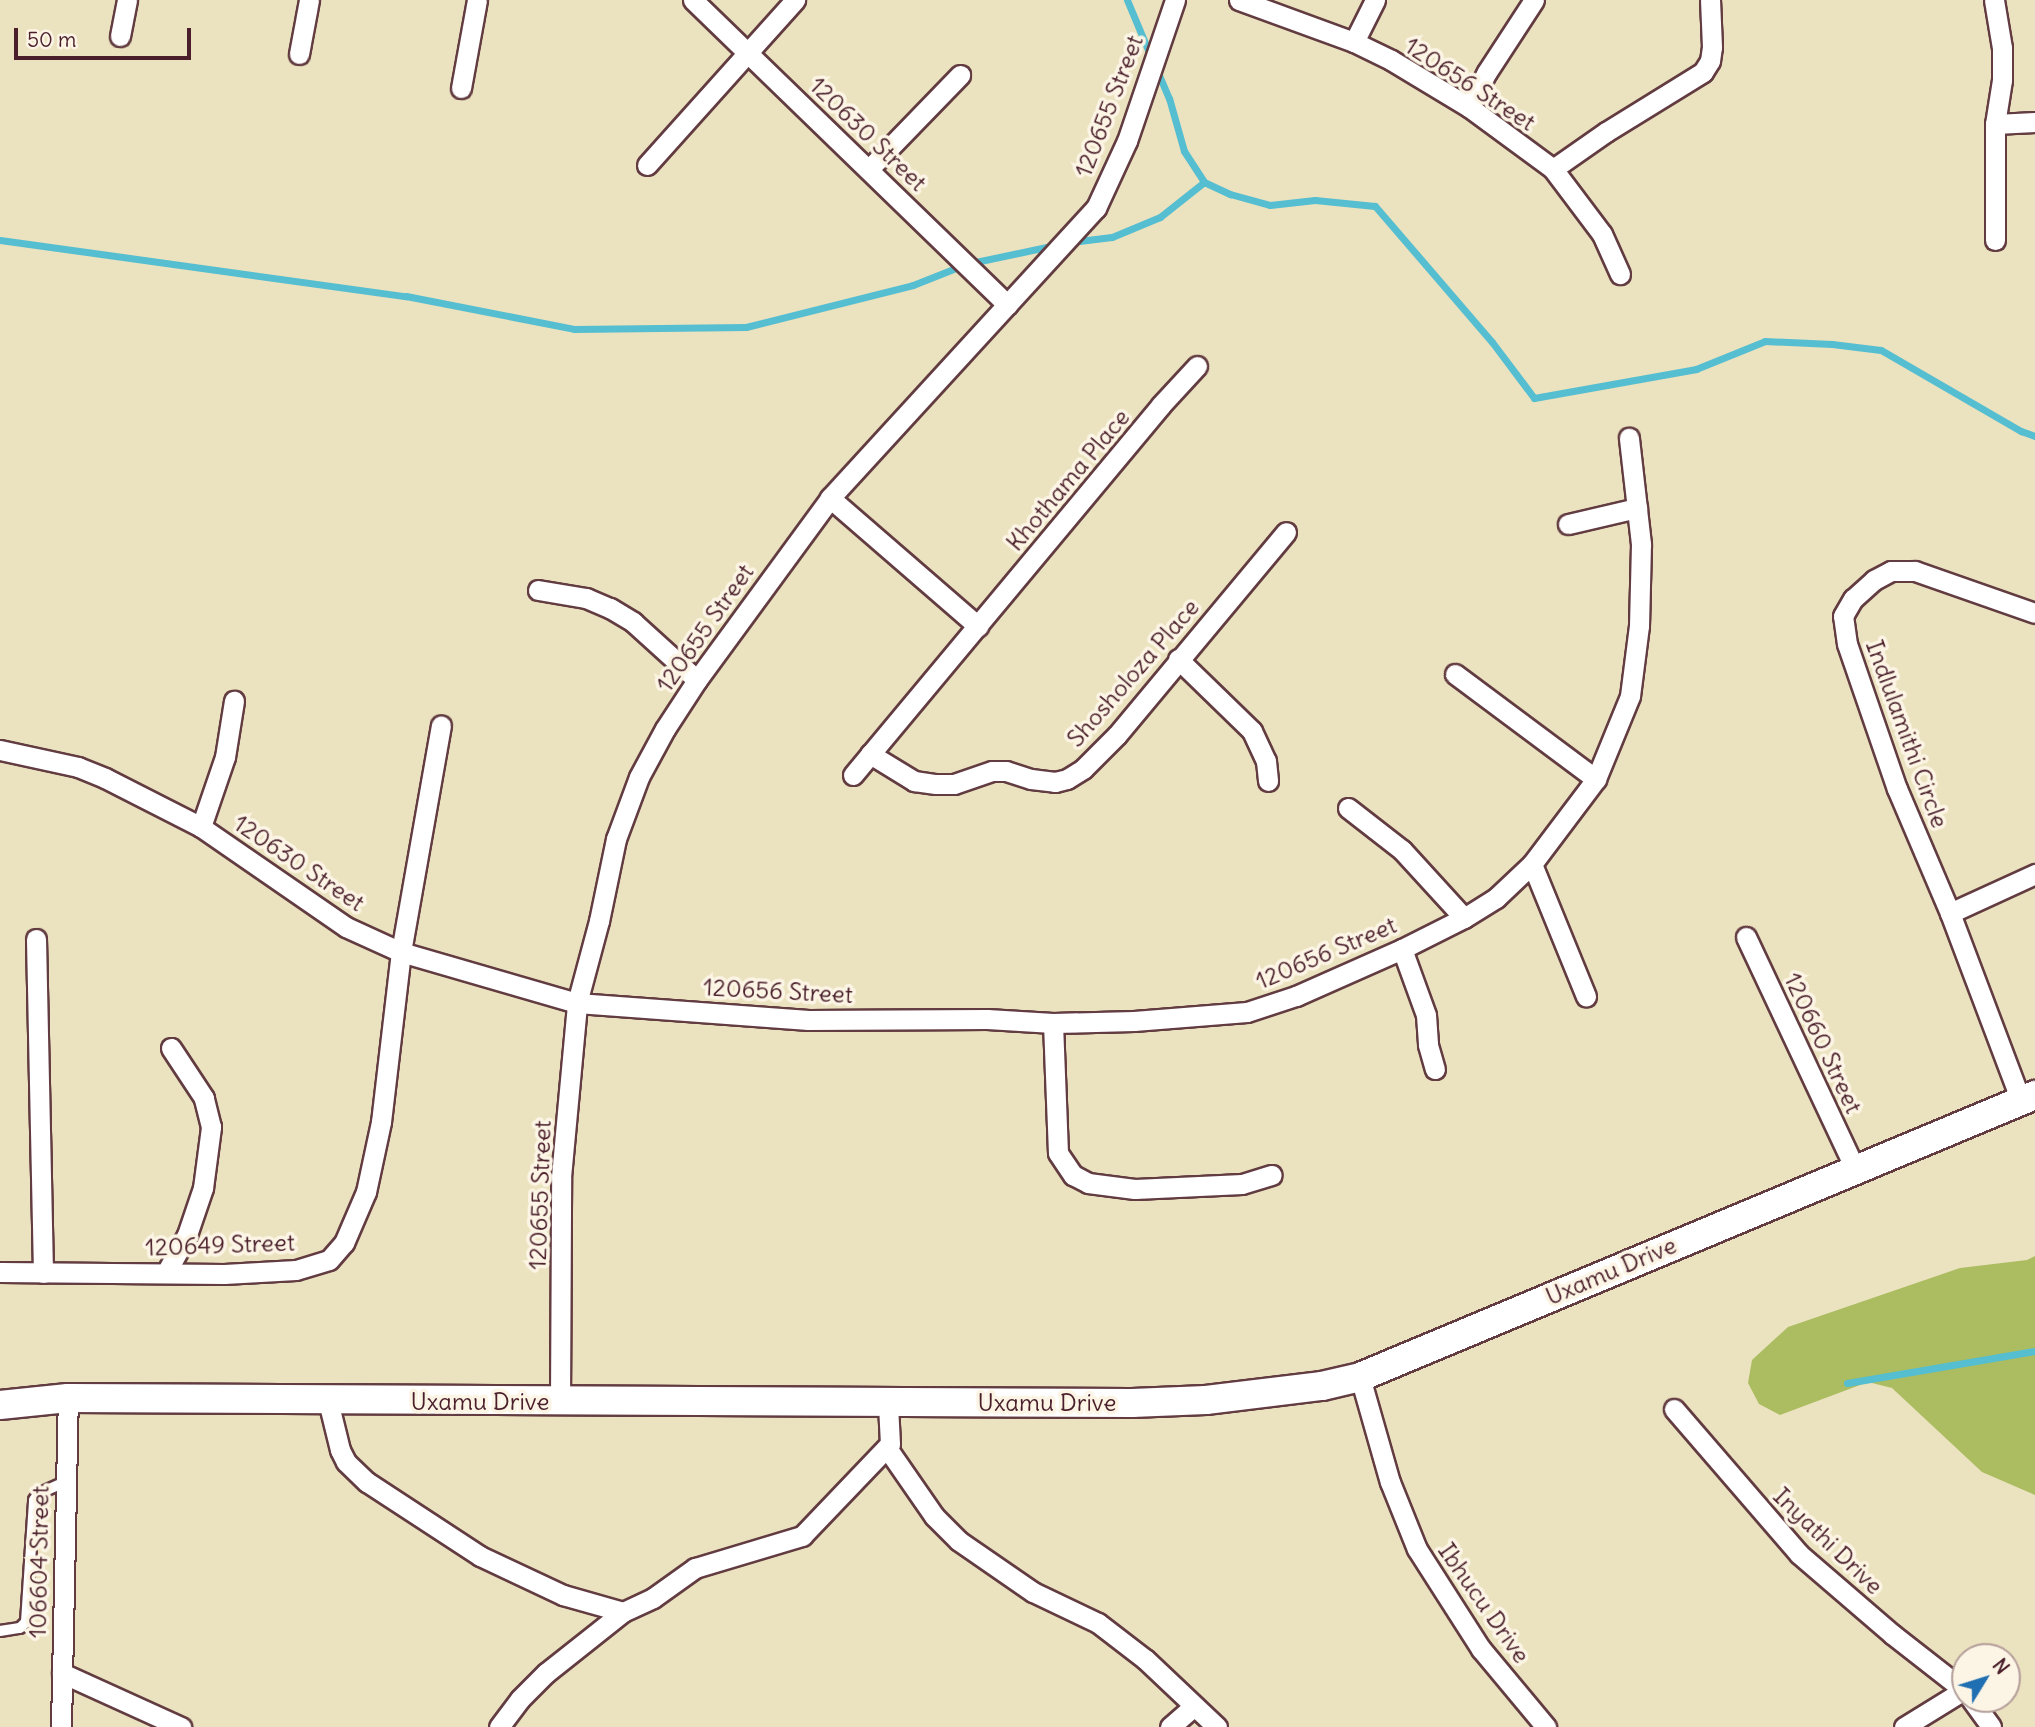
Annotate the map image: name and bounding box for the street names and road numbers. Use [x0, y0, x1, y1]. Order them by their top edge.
street label: 120655 Street [1069, 31, 1149, 181]
street label: 120656 Street [1399, 31, 1541, 137]
street label: 120630 Street [804, 71, 932, 197]
street label: Khothama Place [1000, 403, 1136, 557]
street label: 120655 Street [650, 558, 760, 698]
street label: Shosholoza Place [1061, 593, 1205, 753]
street label: Indlulamithi Circle [1860, 636, 1954, 832]
street label: 120630 Street [228, 809, 370, 917]
street label: 120656 Street [1251, 910, 1401, 996]
street label: 120660 Street [1778, 968, 1868, 1118]
street label: 120656 Street [702, 973, 854, 1009]
street label: 120655 Street [523, 1120, 557, 1270]
street label: 120649 Street [145, 1228, 295, 1262]
street label: Uxamu Drive [1541, 1231, 1681, 1311]
street label: Uxamu Drive [411, 1388, 549, 1416]
street label: Uxamu Drive [978, 1389, 1116, 1417]
street label: Inyathi Drive [1767, 1482, 1889, 1600]
street label: 106604 Street [23, 1486, 55, 1638]
street label: Ibhucu Drive [1432, 1537, 1536, 1669]

